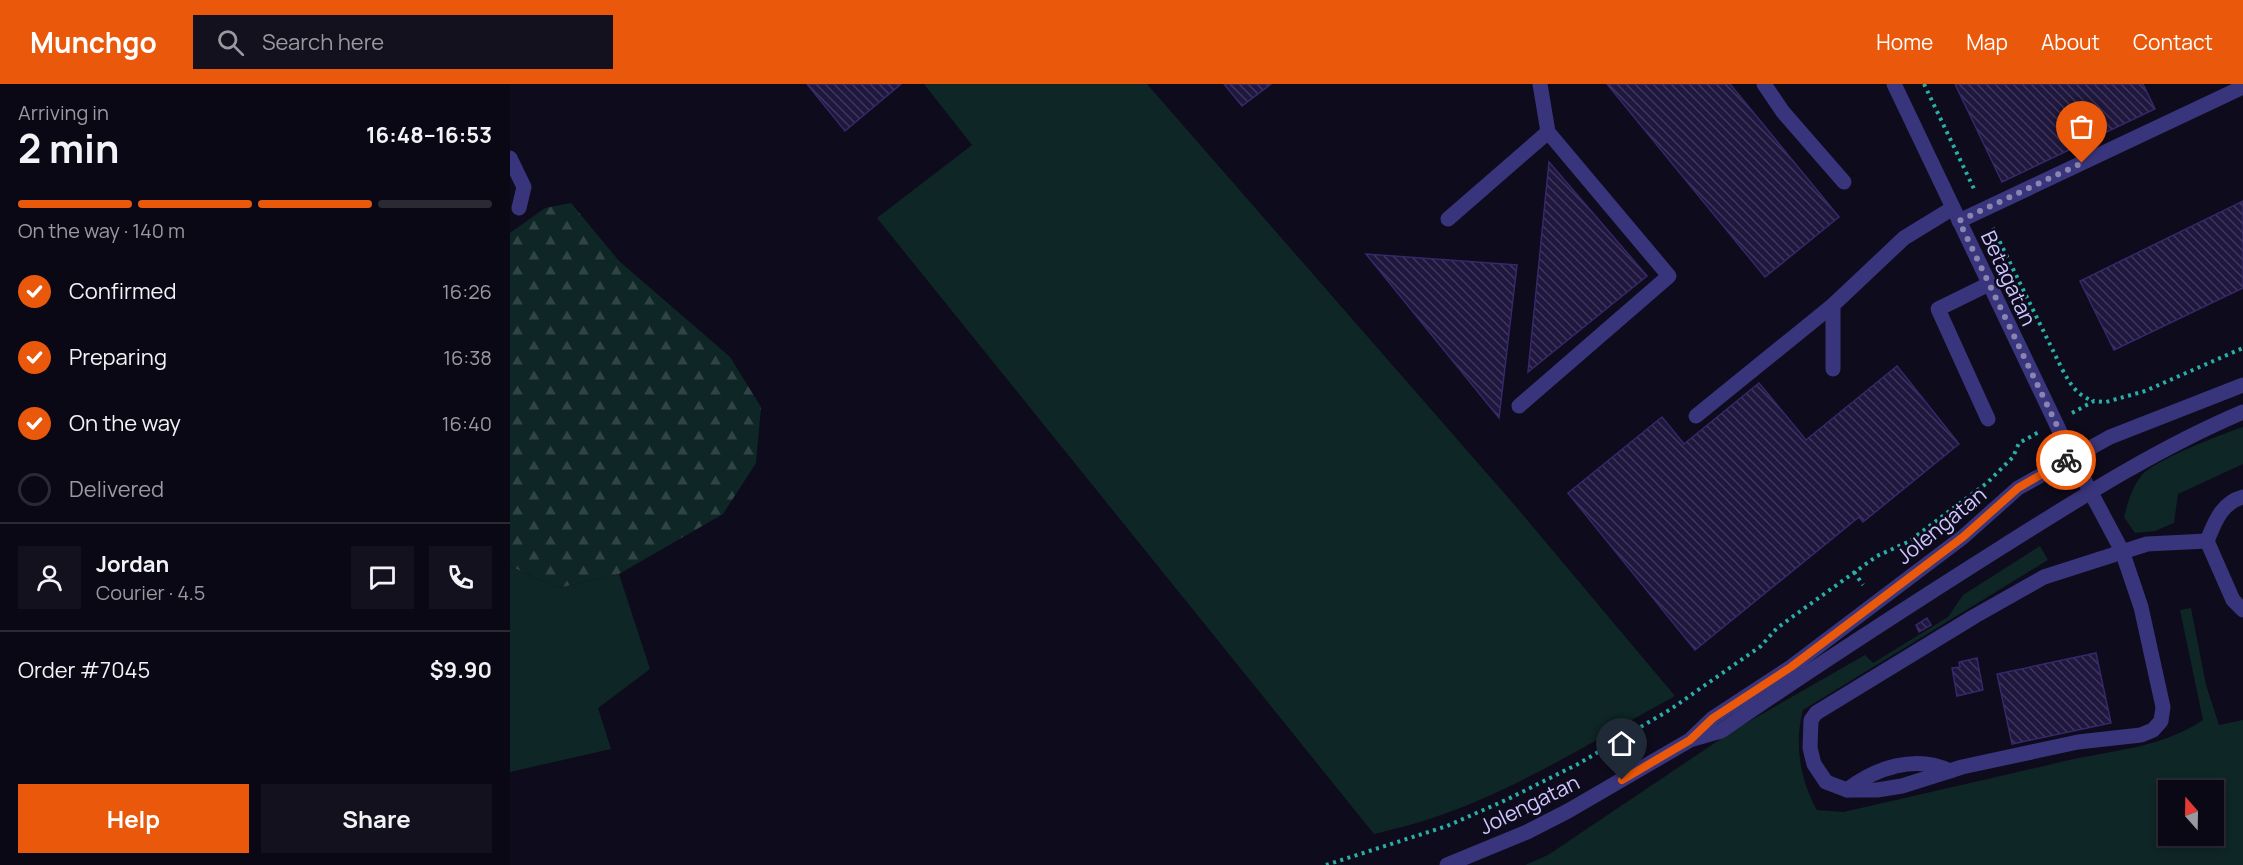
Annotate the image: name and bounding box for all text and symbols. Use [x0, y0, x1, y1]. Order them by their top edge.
search box [193, 15, 613, 69]
text: Munchgo [30, 23, 157, 61]
icon: search [214, 26, 247, 59]
text: Search here [262, 27, 384, 57]
text: Home [1876, 28, 1933, 56]
text: Map [1966, 28, 2008, 56]
text: About [2041, 28, 2100, 56]
text: Contact [2133, 28, 2213, 56]
text: Arriving in [18, 99, 109, 126]
pin [2056, 101, 2107, 163]
icon: bag [2065, 110, 2098, 143]
text: 16:48–16:53 [366, 120, 492, 150]
text: 2 min [18, 121, 119, 175]
text: On the way · 140 m [18, 217, 185, 244]
street label: Betagatan [1975, 226, 2043, 330]
icon: check [18, 275, 51, 308]
text: Confirmed [69, 276, 177, 306]
text: 16:26 [442, 278, 492, 305]
icon: check [18, 341, 51, 374]
text: Preparing [69, 342, 167, 372]
text: 16:38 [443, 344, 492, 371]
icon: check [18, 407, 51, 440]
text: On the way [69, 408, 181, 438]
text: 16:40 [442, 410, 492, 437]
courier [2036, 430, 2096, 490]
icon: bike [2050, 444, 2083, 477]
text: Delivered [69, 474, 164, 504]
street label: Jolengatan [1890, 480, 1992, 570]
button: person [18, 546, 81, 609]
button: chat [351, 546, 414, 609]
button: phone [429, 546, 492, 609]
text: Jordan [96, 549, 169, 579]
text: Courier · 4.5 [96, 579, 205, 606]
text: Order #7045 [18, 655, 150, 685]
text: $9.90 [430, 655, 492, 685]
pin [1596, 718, 1647, 780]
icon: home [1605, 727, 1638, 760]
street label: Jolengatan [1474, 768, 1584, 840]
north arrow [2158, 780, 2224, 846]
map controls [2158, 780, 2224, 846]
button: Help [18, 784, 249, 853]
button: Share [261, 784, 492, 853]

